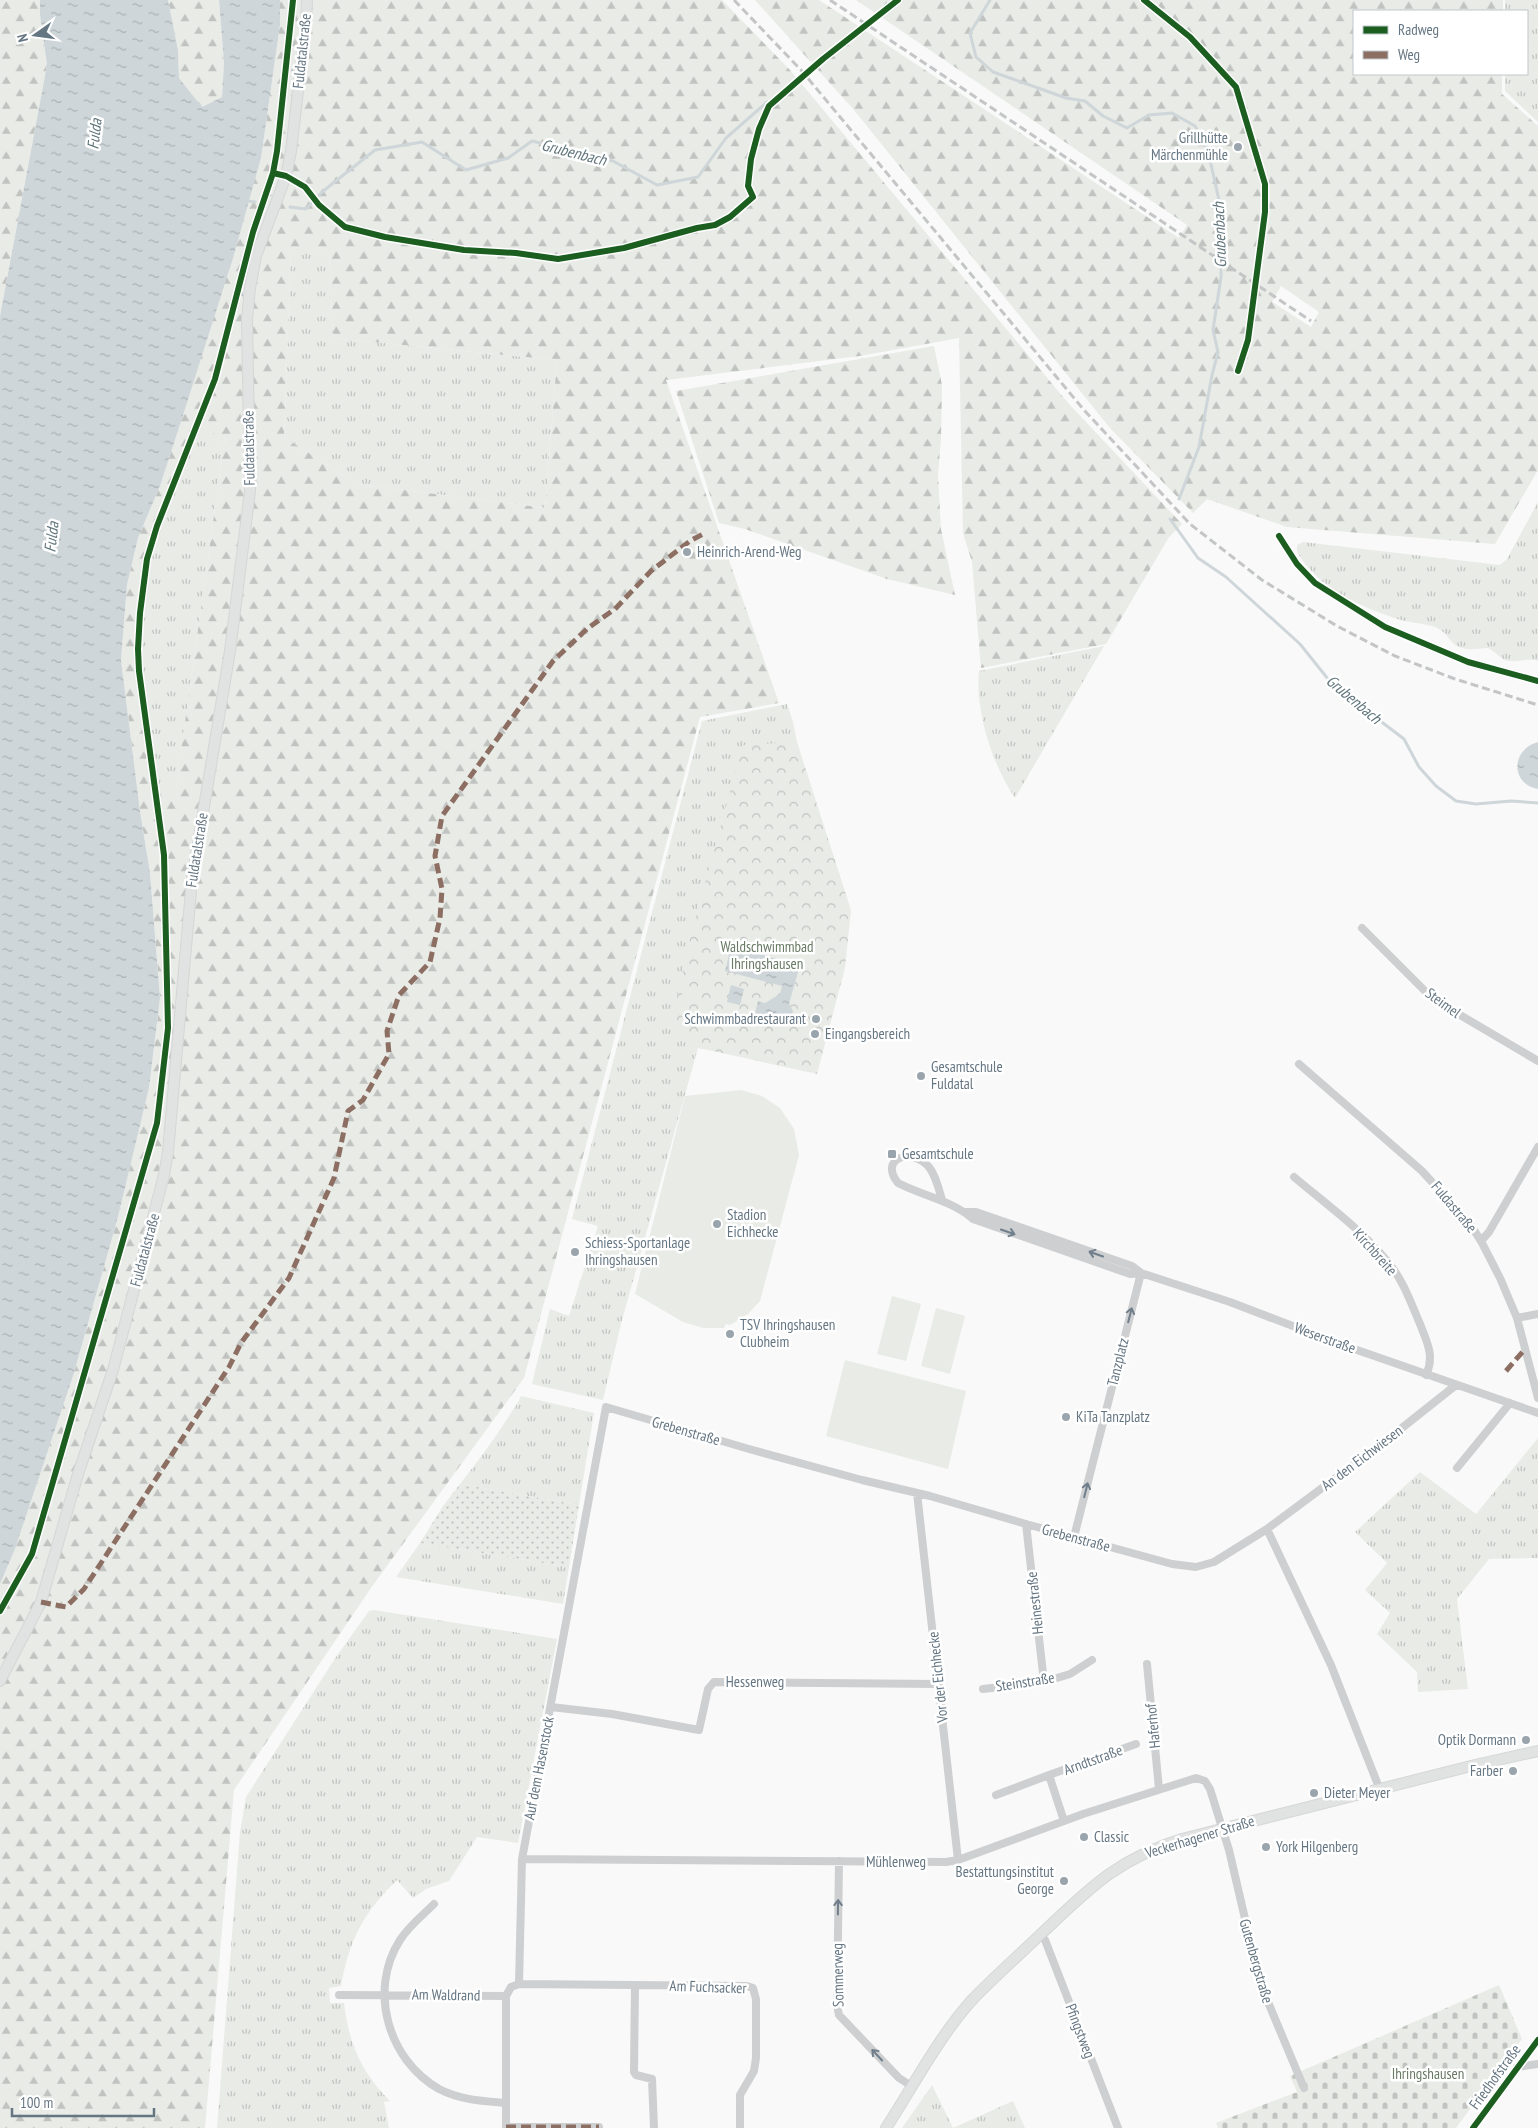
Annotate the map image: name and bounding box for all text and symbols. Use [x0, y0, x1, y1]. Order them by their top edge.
north arrow [10, 10, 60, 60]
legend [1353, 10, 1528, 75]
street label: Fuldatalstraße [288, 13, 315, 89]
text: Radweg [1398, 20, 1439, 39]
text: N [13, 32, 32, 44]
text: Weg [1398, 45, 1420, 64]
water label: Fulda [82, 116, 106, 150]
place label: Grillhütte Märchenmühle [1151, 128, 1228, 164]
water label: Grubenbach [540, 134, 609, 170]
marker: Grillhütte Märchenmühle [1232, 141, 1244, 153]
water label: Grubenbach [1208, 201, 1230, 268]
street label: Fuldatalstraße [238, 410, 259, 486]
water label: Fulda [39, 519, 63, 553]
place label: Heinrich-Arend-Weg [697, 542, 802, 561]
marker: Heinrich-Arend-Weg [681, 546, 693, 558]
water label: Grubenbach [1322, 670, 1386, 728]
street label: Fuldatalstraße [181, 811, 212, 889]
park label: Waldschwimmbad Ihringshausen [720, 937, 814, 973]
street label: Steimel [1422, 983, 1465, 1022]
place label: Schwimmbadrestaurant [684, 1009, 806, 1028]
marker: Schwimmbadrestaurant [810, 1013, 822, 1025]
place label: Eingangsbereich [825, 1024, 910, 1043]
marker: Eingangsbereich [809, 1028, 821, 1040]
place label: Gesamtschule Fuldatal [931, 1057, 1003, 1093]
marker: Gesamtschule Fuldatal [915, 1070, 927, 1082]
place label: Gesamtschule [902, 1144, 974, 1163]
marker: Gesamtschule [886, 1148, 898, 1160]
street label: Fuldastraße [1427, 1177, 1481, 1236]
place label: Stadion Eichhecke [727, 1205, 779, 1241]
street label: Fuldatalstraße [126, 1211, 163, 1289]
marker: Stadion Eichhecke [711, 1218, 723, 1230]
street label: Kirchbreite [1349, 1224, 1401, 1279]
one-way arrow [1000, 1227, 1016, 1237]
place label: Schiess-Sportanlage Ihringshausen [585, 1233, 690, 1269]
marker: Schiess-Sportanlage Ihringshausen [569, 1246, 581, 1258]
one-way arrow [1089, 1249, 1105, 1258]
one-way arrow [1126, 1308, 1135, 1324]
place label: TSV Ihringshausen Clubheim [740, 1315, 835, 1351]
street label: Weserstraße [1292, 1318, 1358, 1357]
marker: TSV Ihringshausen Clubheim [724, 1328, 736, 1340]
street label: Tanzplatz [1102, 1336, 1133, 1388]
place label: KiTa Tanzplatz [1076, 1407, 1150, 1426]
marker: KiTa Tanzplatz [1060, 1411, 1072, 1423]
street label: Grebenstraße [650, 1412, 722, 1449]
street label: An den Eichwiesen [1317, 1421, 1406, 1494]
one-way arrow [1082, 1482, 1091, 1498]
street label: Grebenstraße [1040, 1519, 1112, 1556]
street label: Heinestraße [1022, 1571, 1047, 1635]
street label: Vor der Eichhecke [923, 1631, 952, 1725]
street label: Steinstraße [994, 1667, 1056, 1696]
street label: Hessenweg [726, 1672, 784, 1691]
street label: Haferhof [1141, 1702, 1164, 1749]
street label: Auf dem Hasenstock [519, 1714, 558, 1821]
place label: Optik Dormann [1438, 1730, 1516, 1749]
marker: Optik Dormann [1520, 1734, 1532, 1746]
street label: Arndtstraße [1061, 1740, 1125, 1779]
place label: Farber [1470, 1761, 1504, 1780]
marker: Farber [1507, 1765, 1519, 1777]
place label: Dieter Meyer [1324, 1783, 1391, 1802]
marker: Dieter Meyer [1308, 1787, 1320, 1799]
street label: Veckerhagener Straße [1142, 1811, 1257, 1862]
place label: Classic [1094, 1827, 1130, 1846]
marker: Classic [1078, 1831, 1090, 1843]
place label: York Hilgenberg [1276, 1837, 1358, 1856]
marker: York Hilgenberg [1260, 1841, 1272, 1853]
street label: Mühlenweg [866, 1852, 926, 1871]
place label: Bestattungsinstitut George [956, 1862, 1054, 1898]
marker: Bestattungsinstitut George [1058, 1875, 1070, 1887]
one-way arrow [834, 1900, 843, 1916]
street label: Gutenbergstraße [1235, 1917, 1278, 2005]
street label: Sommerweg [827, 1943, 848, 2007]
street label: Am Fuchsacker [669, 1976, 748, 1997]
street label: Am Waldrand [412, 1984, 480, 2005]
street label: Pfingstweg [1061, 2001, 1100, 2061]
street label: Friedhofstraße [1465, 2040, 1525, 2113]
one-way arrow [871, 2048, 883, 2061]
park label: Ihringshausen [1392, 2064, 1464, 2083]
scale bar [12, 2086, 155, 2118]
text: 100 m [20, 2093, 53, 2112]

